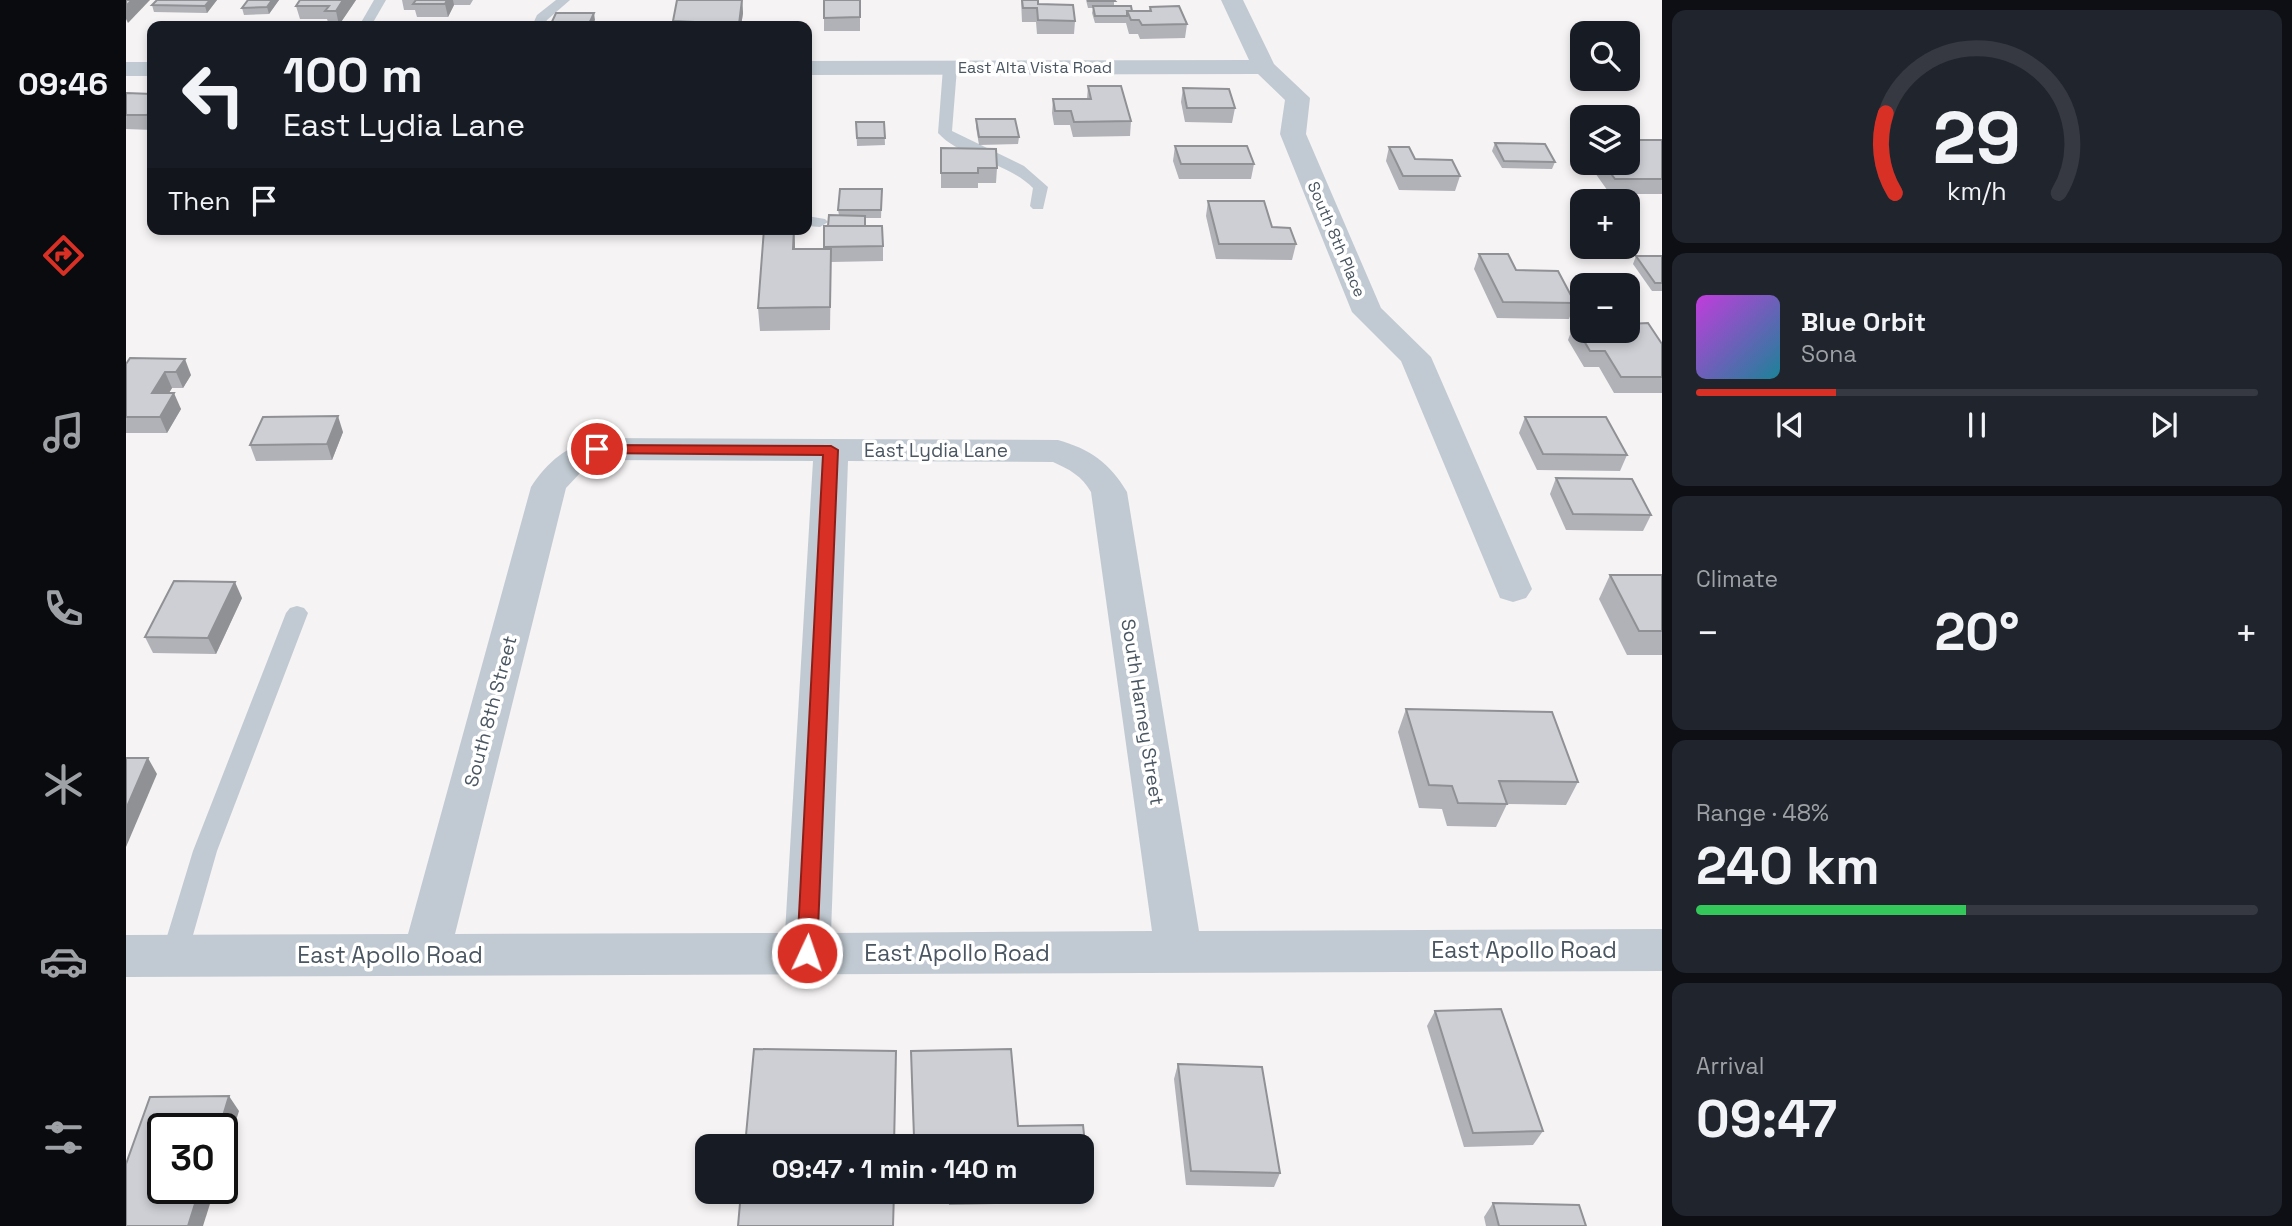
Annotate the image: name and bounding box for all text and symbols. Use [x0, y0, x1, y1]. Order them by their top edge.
map controls [1570, 21, 1640, 343]
button: search [1570, 21, 1640, 91]
text: 100 m [283, 44, 423, 106]
icon: left [168, 49, 259, 140]
street label: East Alta Vista Road [958, 57, 1112, 78]
text: 09:46 [18, 64, 108, 104]
text: 29 [1933, 91, 2021, 184]
text: East Lydia Lane [283, 105, 525, 145]
button: layers [1570, 105, 1640, 175]
text: km/h [1947, 174, 2007, 206]
street label: South 8th Place [1303, 178, 1370, 300]
icon: arrive [245, 182, 283, 220]
text: Then [168, 184, 231, 218]
button: + [1570, 189, 1640, 259]
icon: directions [39, 231, 88, 280]
button: − [1570, 273, 1640, 343]
text: Blue Orbit [1801, 305, 1926, 339]
text: Sona [1801, 339, 1857, 369]
icon: previous [1771, 406, 1809, 444]
icon: pause [1958, 406, 1996, 444]
icon: next [2145, 406, 2183, 444]
icon: music [39, 408, 88, 457]
pin [567, 419, 627, 479]
icon: arrive [578, 430, 616, 468]
street label: East Lydia Lane [864, 438, 1008, 463]
text: Climate [1696, 564, 1778, 594]
icon: phone [39, 584, 88, 633]
text: 20° [1934, 599, 2020, 665]
text: − [1696, 609, 1720, 657]
text: + [2234, 609, 2258, 657]
street label: South Harney Street [1115, 617, 1170, 807]
street label: South 8th Street [458, 633, 523, 789]
icon: climate [39, 760, 88, 809]
text: Range · 48% [1696, 798, 1829, 828]
text: 240 km [1696, 833, 1880, 899]
position arrow [770, 916, 844, 990]
street label: East Apollo Road [1431, 935, 1617, 965]
icon: car [39, 937, 88, 986]
street label: East Apollo Road [864, 938, 1050, 968]
street label: East Apollo Road [297, 940, 483, 970]
text: Arrival [1696, 1051, 1764, 1081]
text: 09:47 [1696, 1086, 1837, 1152]
icon: filters [39, 1113, 88, 1162]
speed limit sign: 30 [147, 1113, 238, 1204]
text: 09:47 · 1 min · 140 m [772, 1152, 1017, 1186]

